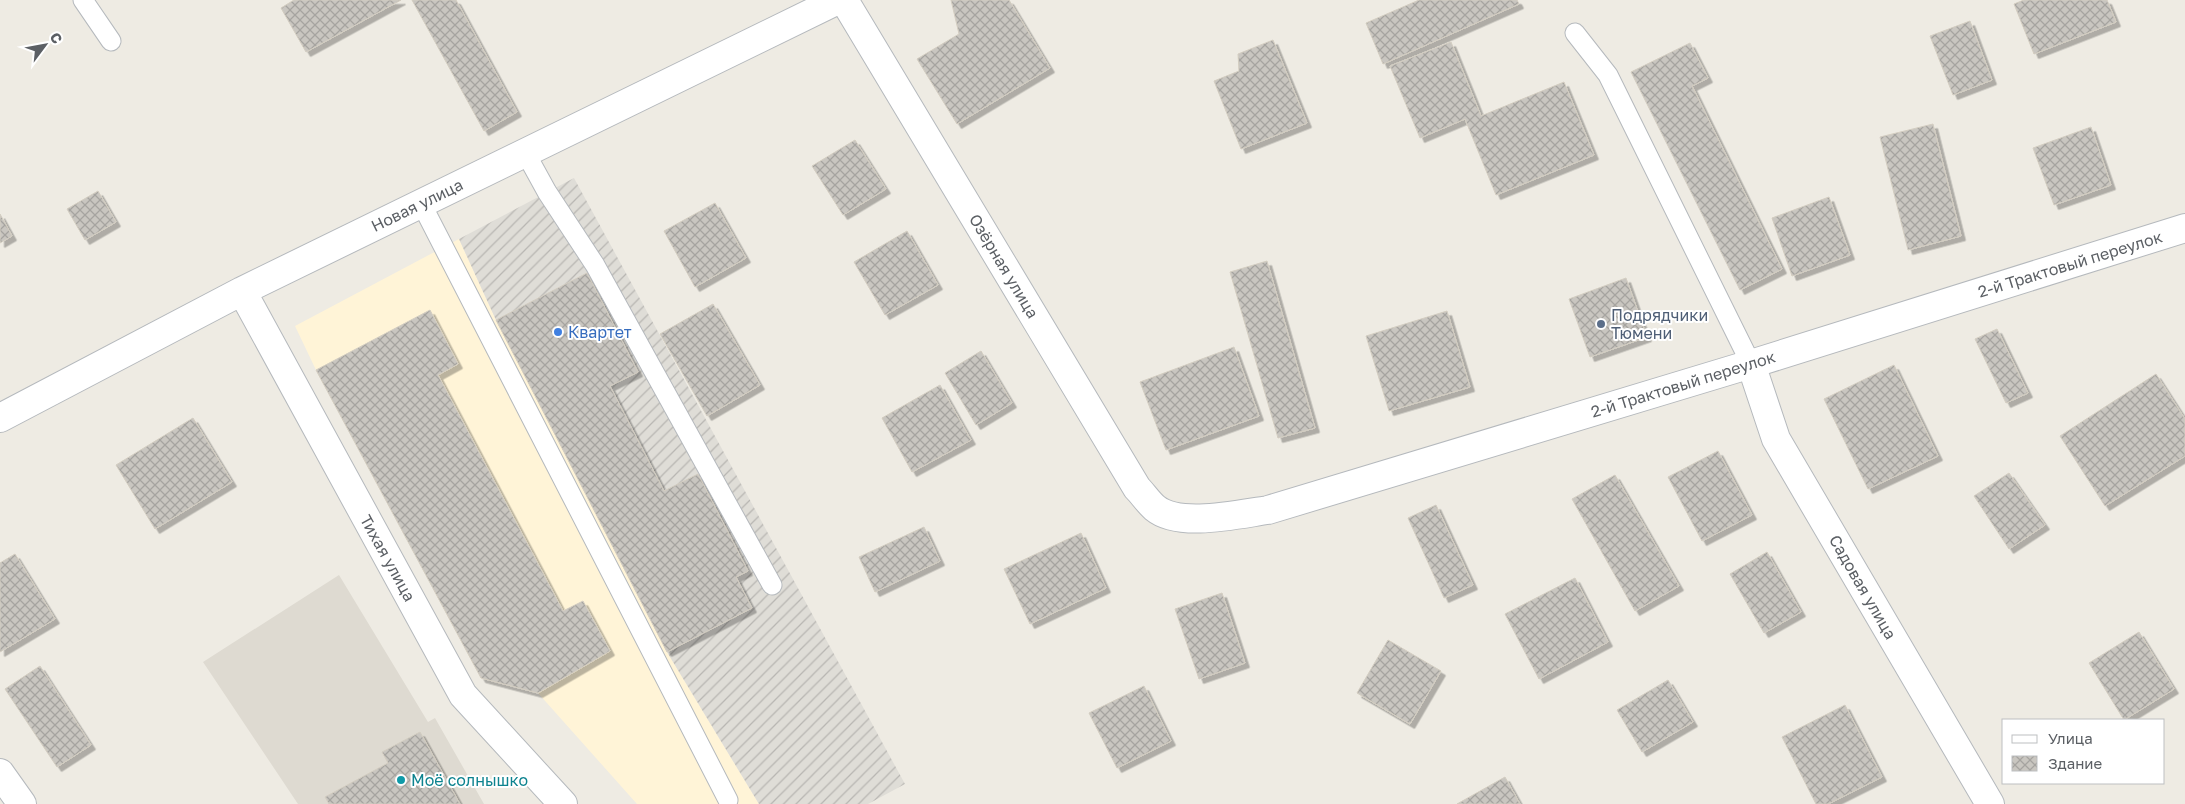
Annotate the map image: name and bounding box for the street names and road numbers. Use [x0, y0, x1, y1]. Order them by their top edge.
street label: Новая улица [368, 174, 466, 236]
street label: Озёрная улица [965, 210, 1043, 322]
street label: 2-й Трактовый переулок [1975, 226, 2165, 302]
street label: 2-й Трактовый переулок [1588, 346, 1778, 422]
street label: Тихая улица [356, 511, 420, 605]
street label: Садовая улица [1825, 531, 1901, 643]

